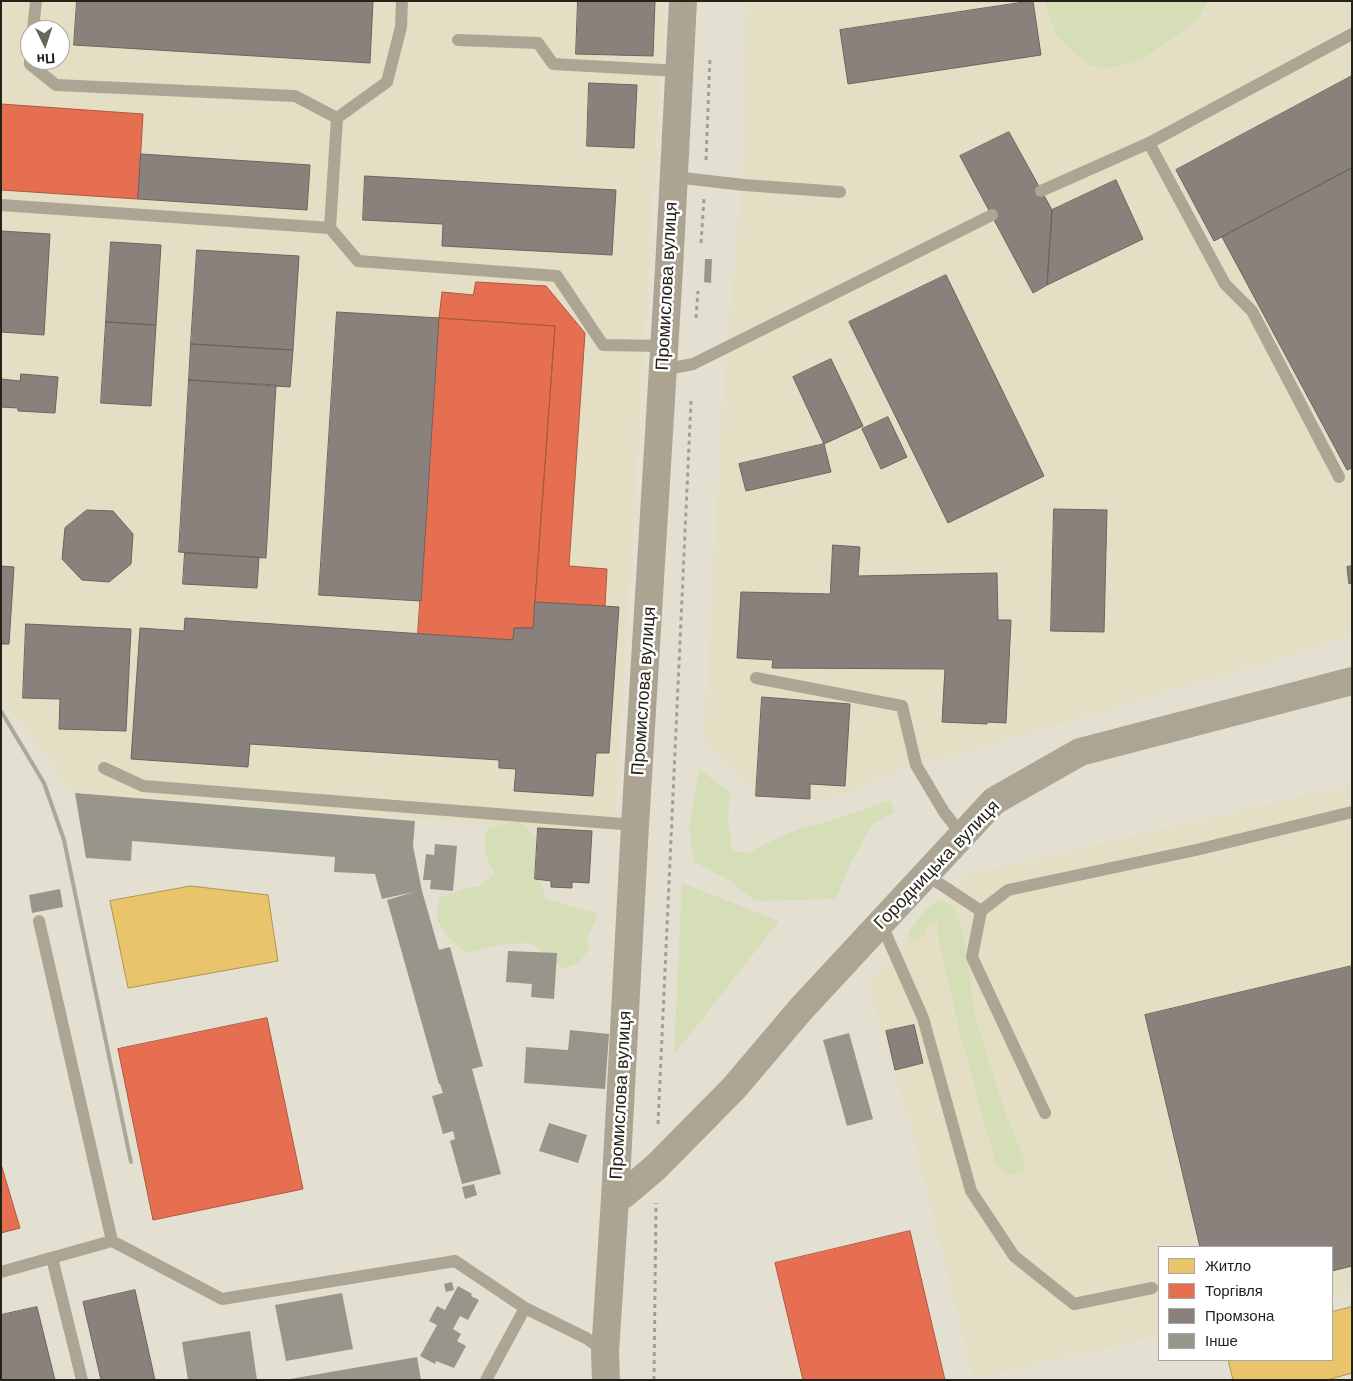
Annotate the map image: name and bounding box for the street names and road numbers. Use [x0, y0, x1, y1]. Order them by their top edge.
street label: Промислова вулиця [652, 201, 682, 371]
street label: Промислова вулиця [627, 606, 661, 776]
street label: Городницька вулиця [870, 796, 1004, 934]
street label: Промислова вулиця [606, 1010, 636, 1180]

